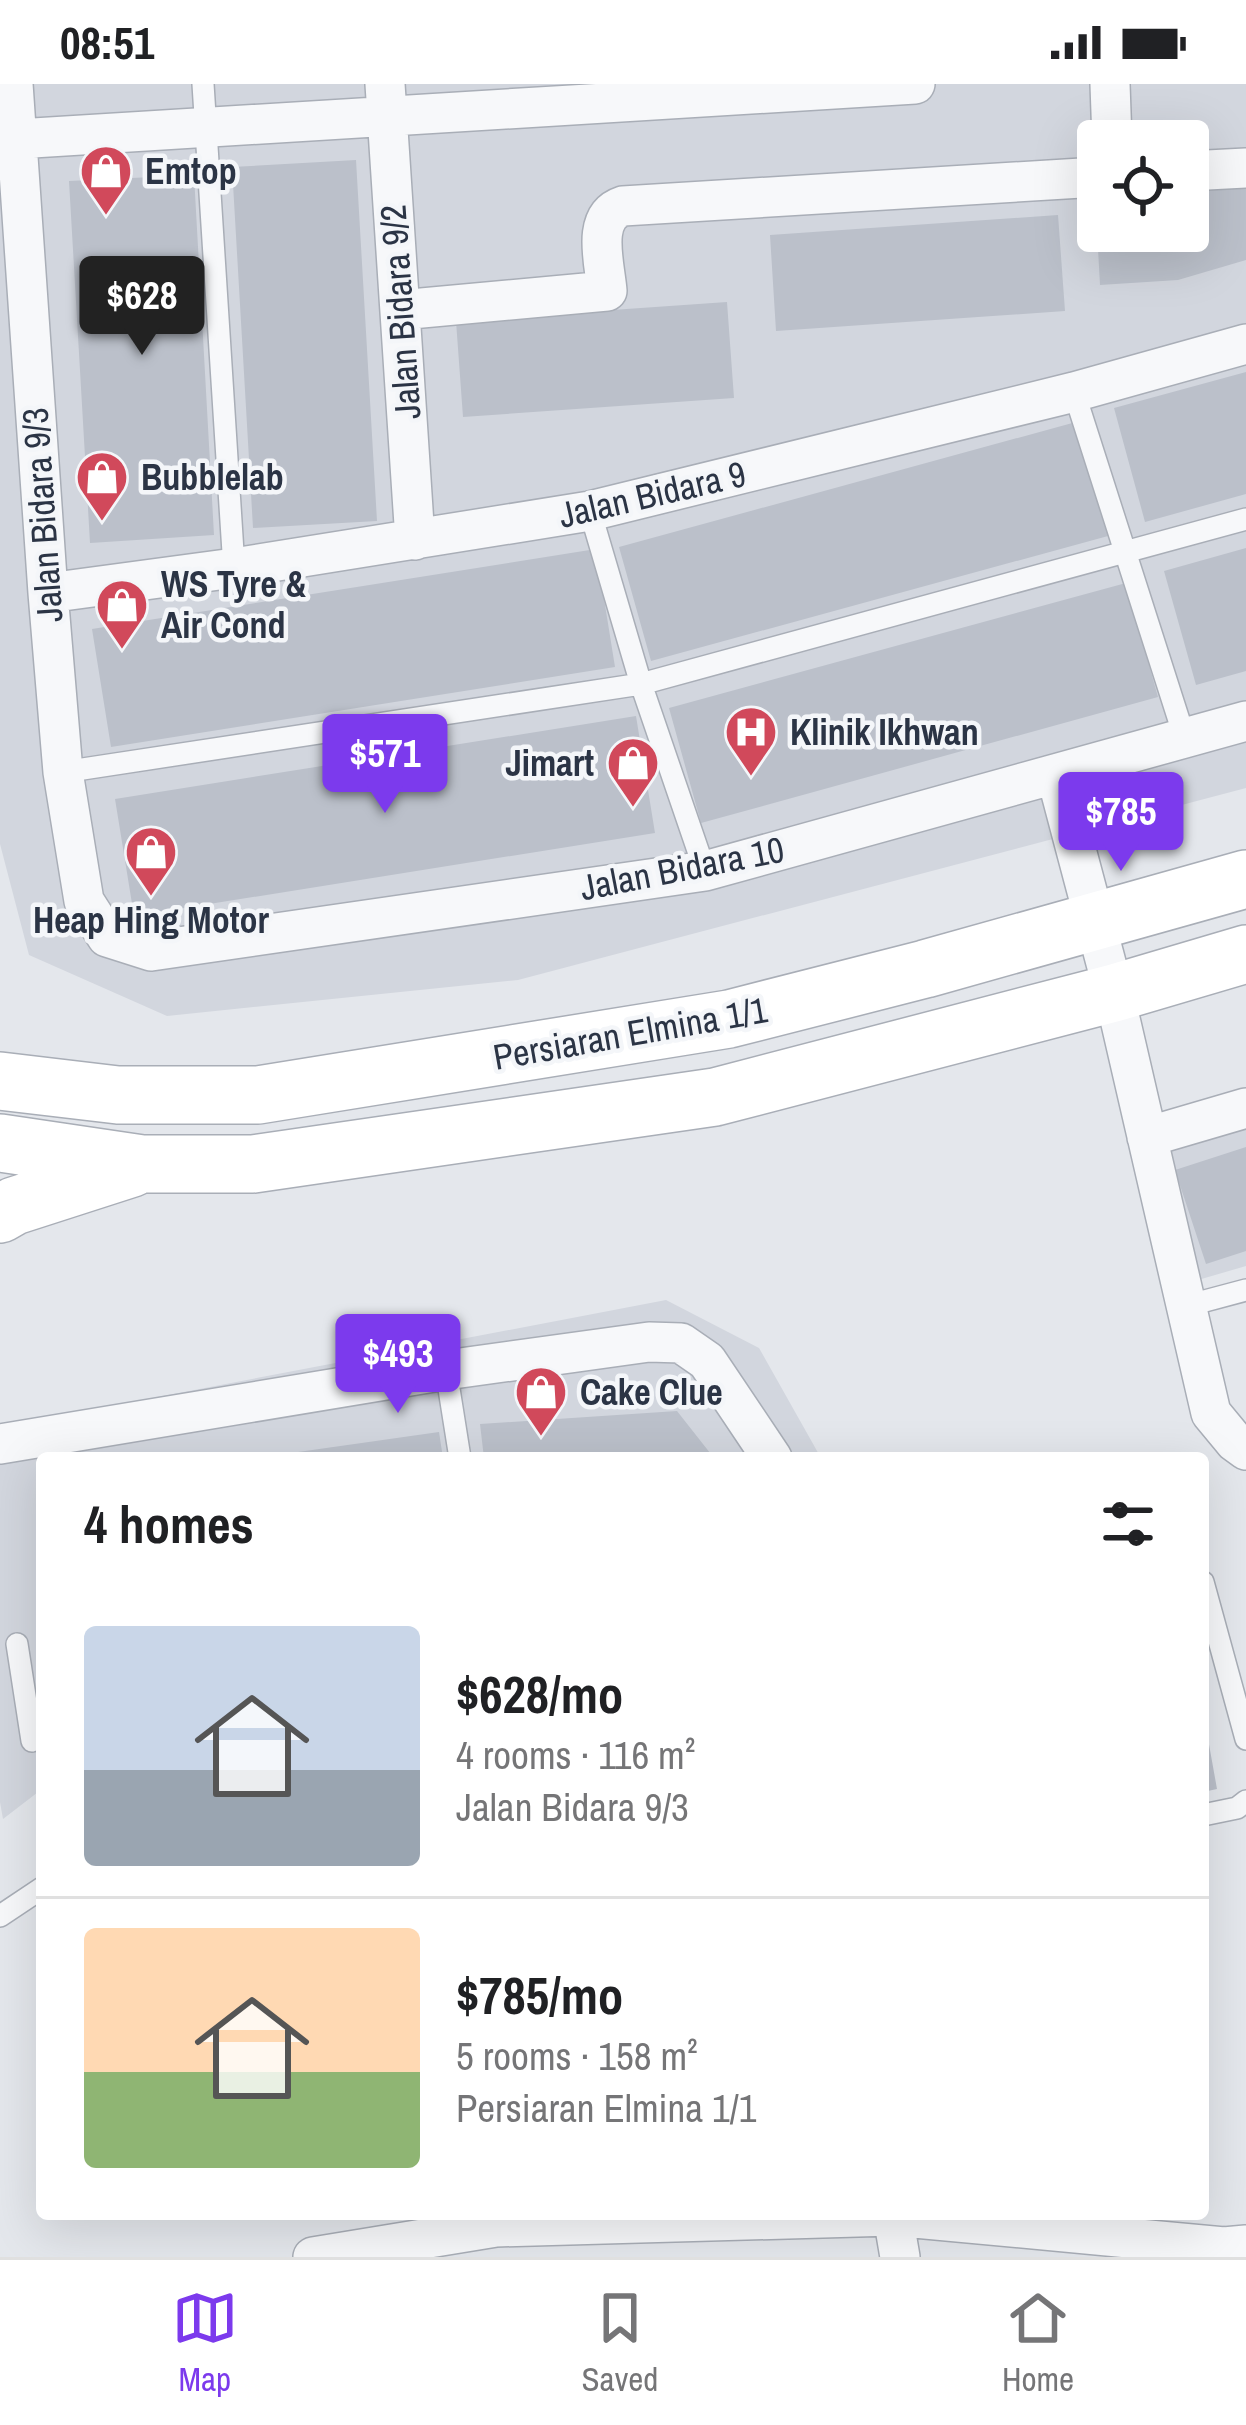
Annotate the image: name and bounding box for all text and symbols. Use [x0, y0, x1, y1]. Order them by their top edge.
text: 08:51 [60, 12, 154, 73]
map controls [1077, 120, 1209, 252]
button: locate [1077, 120, 1209, 252]
shop icon: Emtop [78, 143, 134, 217]
place label: Emtop [145, 147, 237, 195]
street label: Jalan Bidara 9/2 [369, 203, 431, 421]
pin: $628 [71, 256, 213, 358]
text: $628 [106, 269, 178, 321]
street label: Jalan Bidara 9/3 [11, 406, 73, 624]
shop icon: Bubblelab [74, 449, 130, 523]
street label: Jalan Bidara 9 [554, 449, 750, 539]
place label: Bubblelab [141, 453, 284, 501]
place label: WS Tyre & Air Cond [161, 560, 306, 649]
shop icon: WS Tyre & Air Cond [94, 577, 150, 651]
hospital icon: Klinik Ikhwan [723, 704, 779, 778]
place label: Klinik Ikhwan [790, 708, 979, 756]
pin: $571 [314, 714, 456, 816]
text: $571 [349, 727, 421, 779]
shop icon: Jimart [605, 735, 661, 809]
place label: Jimart [505, 739, 594, 787]
pin: $785 [1050, 772, 1192, 874]
text: $785 [1085, 785, 1157, 837]
shop icon: Heap Hing Motor [123, 824, 179, 898]
street label: Jalan Bidara 10 [576, 825, 788, 911]
place label: Heap Hing Motor [33, 896, 270, 944]
street label: Persiaran Elmina 1/1 [489, 985, 771, 1081]
pin: $493 [327, 1314, 469, 1416]
text: $493 [362, 1327, 434, 1379]
shop icon: Cake Clue [513, 1364, 569, 1438]
place label: Cake Clue [580, 1368, 723, 1416]
text: 4 homes [84, 1490, 254, 1559]
icon: filters [1095, 1491, 1161, 1557]
text: $628/mo [456, 1660, 623, 1729]
icon: home [180, 1674, 324, 1818]
text: 4 rooms · 116 m² [456, 1729, 695, 1781]
text: Jalan Bidara 9/3 [456, 1781, 689, 1833]
text: $785/mo [456, 1961, 623, 2030]
icon: home [180, 1976, 324, 2120]
text: 5 rooms · 158 m² [456, 2030, 698, 2082]
text: Persiaran Elmina 1/1 [456, 2082, 756, 2134]
tab: Map [172, 2285, 238, 2401]
tab: Saved [582, 2285, 658, 2401]
tab: Home [1002, 2285, 1074, 2401]

